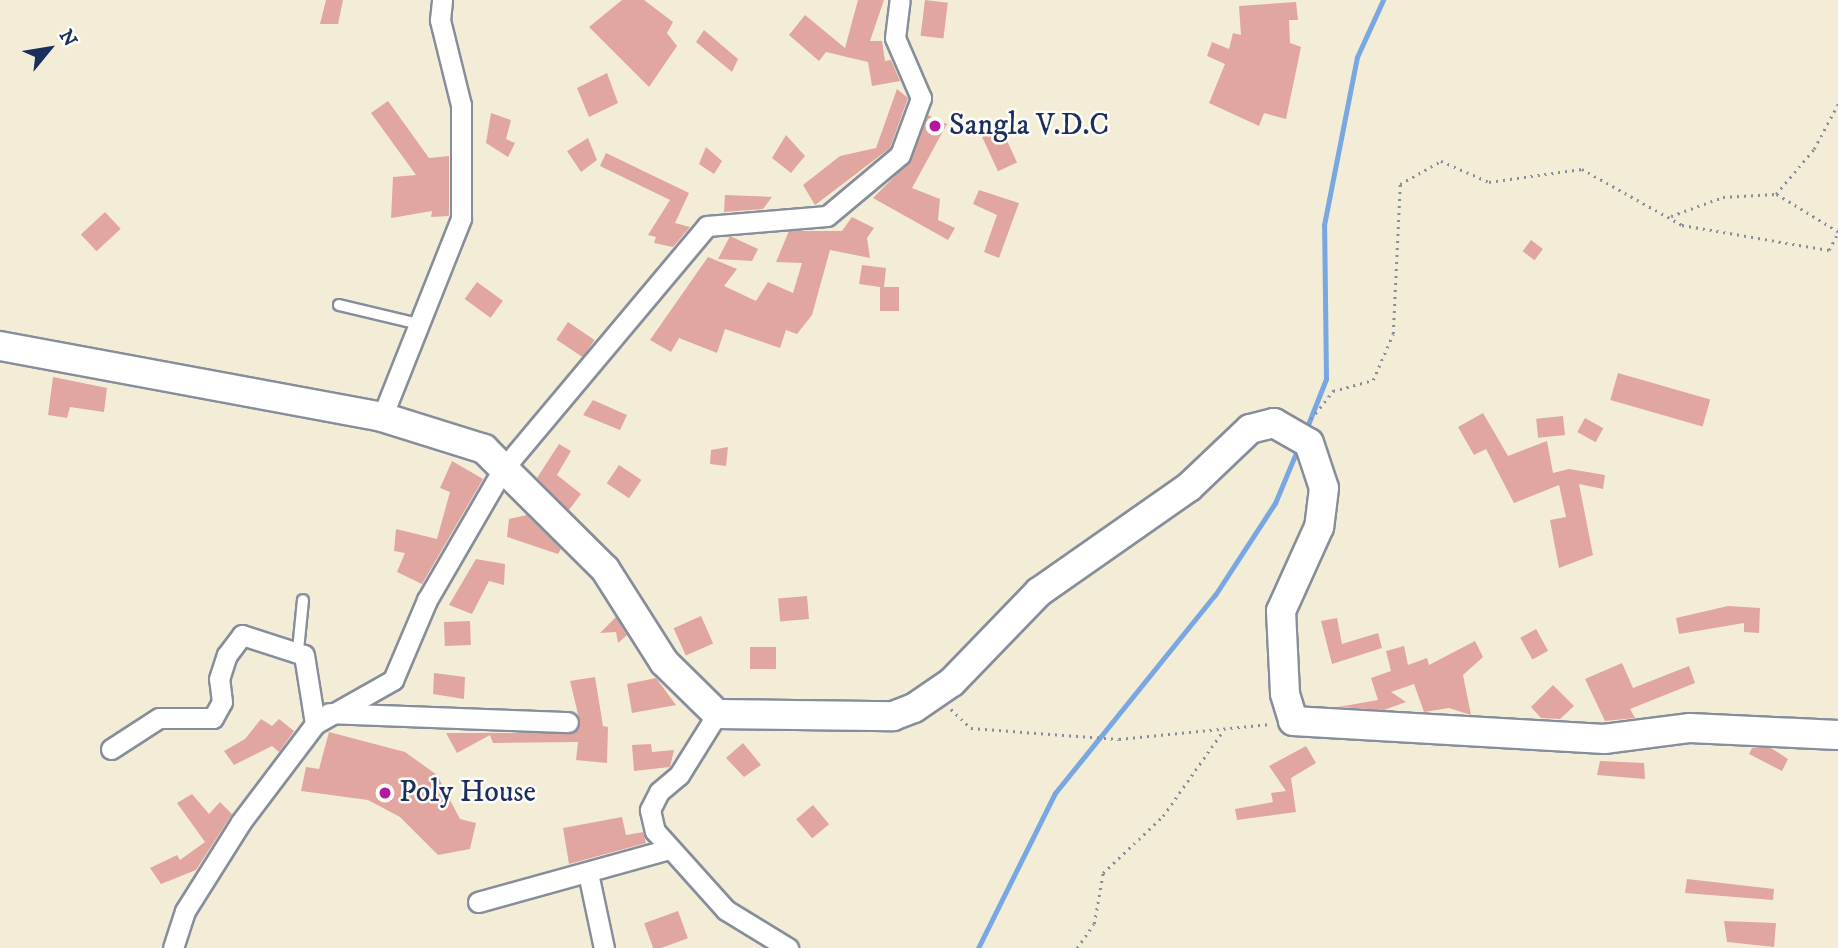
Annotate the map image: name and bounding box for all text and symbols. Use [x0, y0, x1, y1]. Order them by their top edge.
north arrow [14, 14, 84, 84]
text: N [54, 26, 81, 51]
place label: Sangla V.D.C [949, 108, 1109, 144]
marker: Sangla V.D.C [927, 118, 943, 134]
place label: Poly House [399, 775, 536, 811]
marker: Poly House [377, 785, 393, 801]

